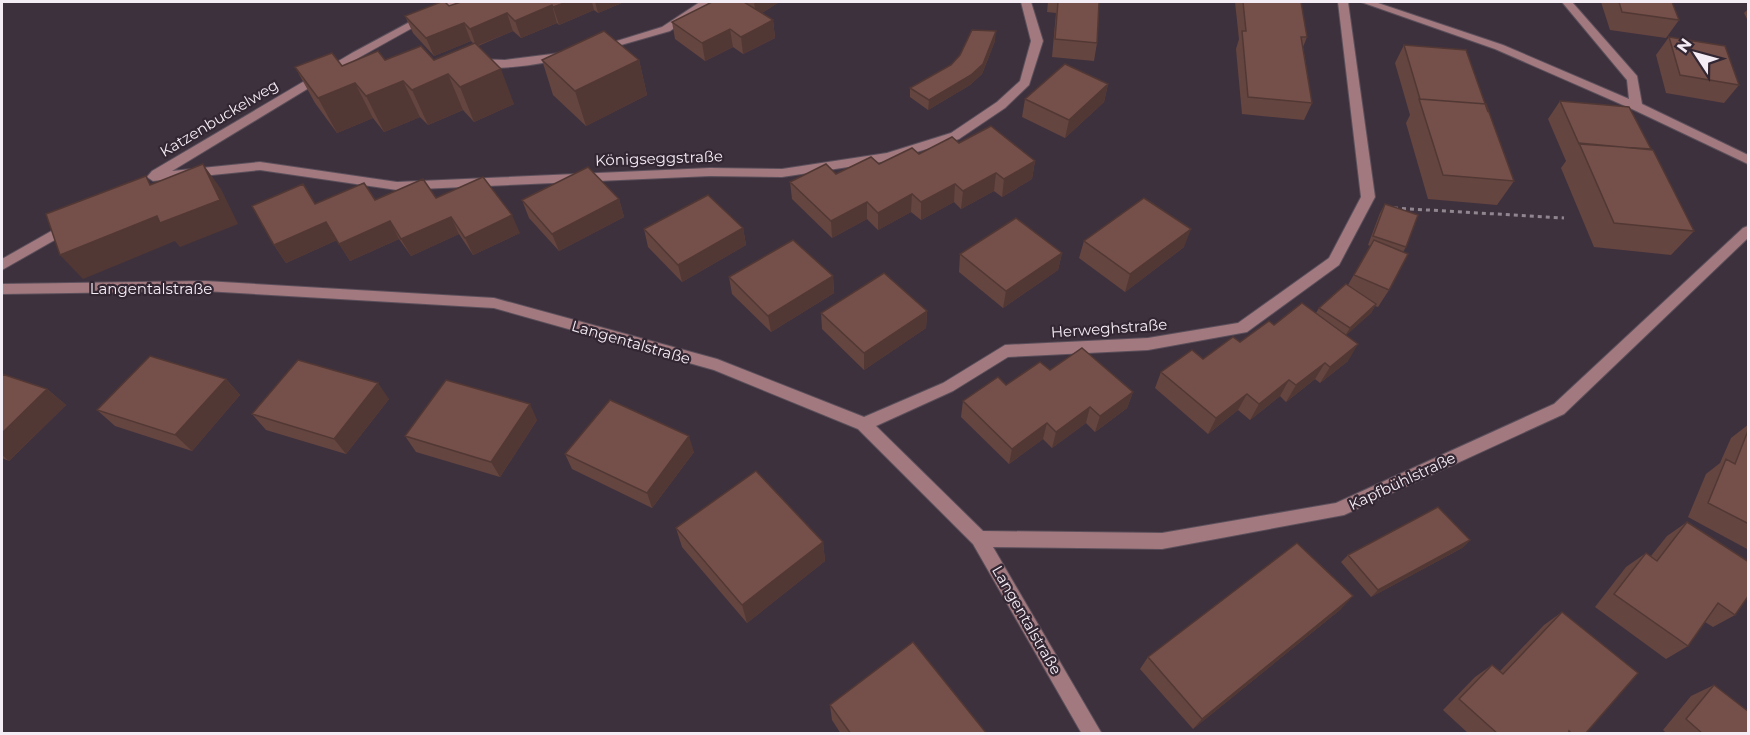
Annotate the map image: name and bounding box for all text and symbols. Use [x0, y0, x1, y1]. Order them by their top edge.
north arrow [1666, 24, 1726, 84]
text: N [1673, 35, 1696, 56]
street label: Katzenbuckelweg [156, 75, 282, 161]
street label: Königseggstraße [595, 146, 723, 170]
street label: Langentalstraße [90, 279, 212, 298]
street label: Herweghstraße [1050, 314, 1168, 342]
street label: Langentalstraße [569, 316, 693, 368]
street label: Kapfbühlstraße [1346, 448, 1458, 514]
street label: Langentalstraße [988, 562, 1066, 678]

